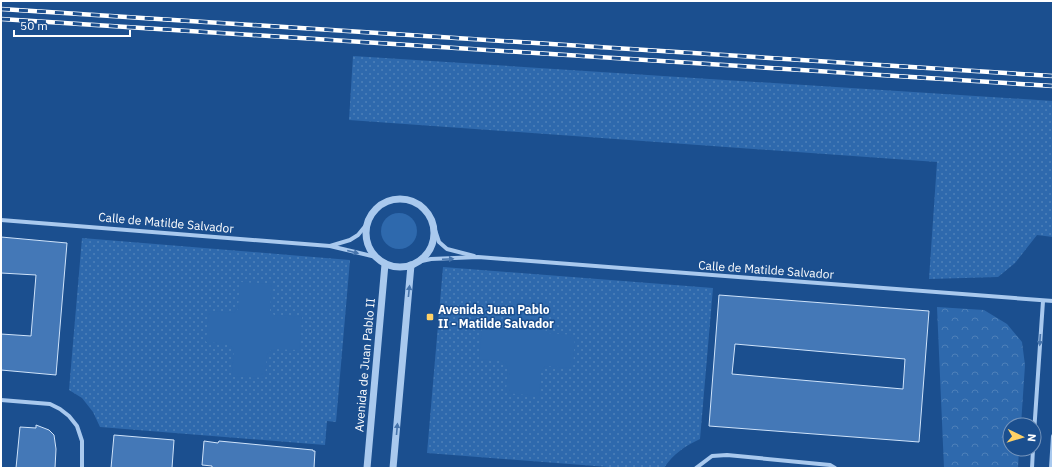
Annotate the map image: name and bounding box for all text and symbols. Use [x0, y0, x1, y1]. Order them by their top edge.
scale bar [14, 12, 130, 38]
text: 50 m [20, 18, 48, 33]
street label: Calle de Matilde Salvador [98, 209, 235, 236]
one-way arrow [347, 249, 359, 255]
one-way arrow [442, 256, 455, 262]
street label: Calle de Matilde Salvador [698, 257, 835, 282]
one-way arrow [406, 285, 412, 297]
street label: Avenida de Juan Pablo II [351, 297, 378, 432]
place label: Avenida Juan Pablo II - Matilde Salvador [438, 302, 554, 331]
marker: Avenida Juan Pablo II - Matilde Salvador [425, 312, 435, 322]
one-way arrow [1037, 334, 1044, 346]
north arrow [1002, 417, 1042, 457]
one-way arrow [393, 423, 400, 435]
text: N [1025, 433, 1039, 442]

